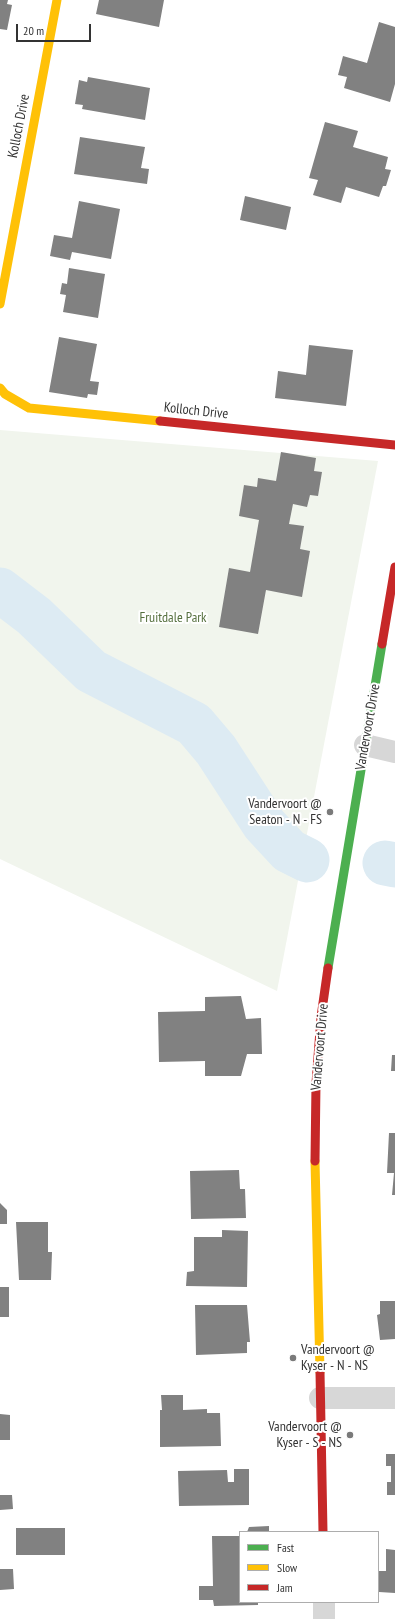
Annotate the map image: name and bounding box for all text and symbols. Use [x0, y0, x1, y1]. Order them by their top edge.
scale bar [18, 16, 93, 42]
text: 20 m [23, 23, 44, 38]
street label: Kolloch Drive [5, 93, 33, 159]
street label: Kolloch Drive [163, 399, 229, 423]
park label: Fruitdale Park [139, 610, 207, 626]
street label: Vandervoort Drive [352, 683, 384, 771]
place label: Vandervoort @ Seaton - N - FS [248, 796, 322, 828]
marker: Vandervoort @ Seaton - N - FS [325, 807, 335, 817]
street label: Vandervoort Drive [308, 1003, 332, 1091]
place label: Vandervoort @ Kyser - N - NS [301, 1342, 375, 1374]
marker: Vandervoort @ Kyser - N - NS [288, 1353, 298, 1363]
place label: Vandervoort @ Kyser - S - NS [268, 1419, 342, 1452]
marker: Vandervoort @ Kyser - S - NS [345, 1430, 355, 1440]
legend [239, 1531, 379, 1603]
text: Fast [277, 1540, 294, 1555]
text: Slow [277, 1560, 297, 1575]
text: Jam [277, 1580, 293, 1595]

